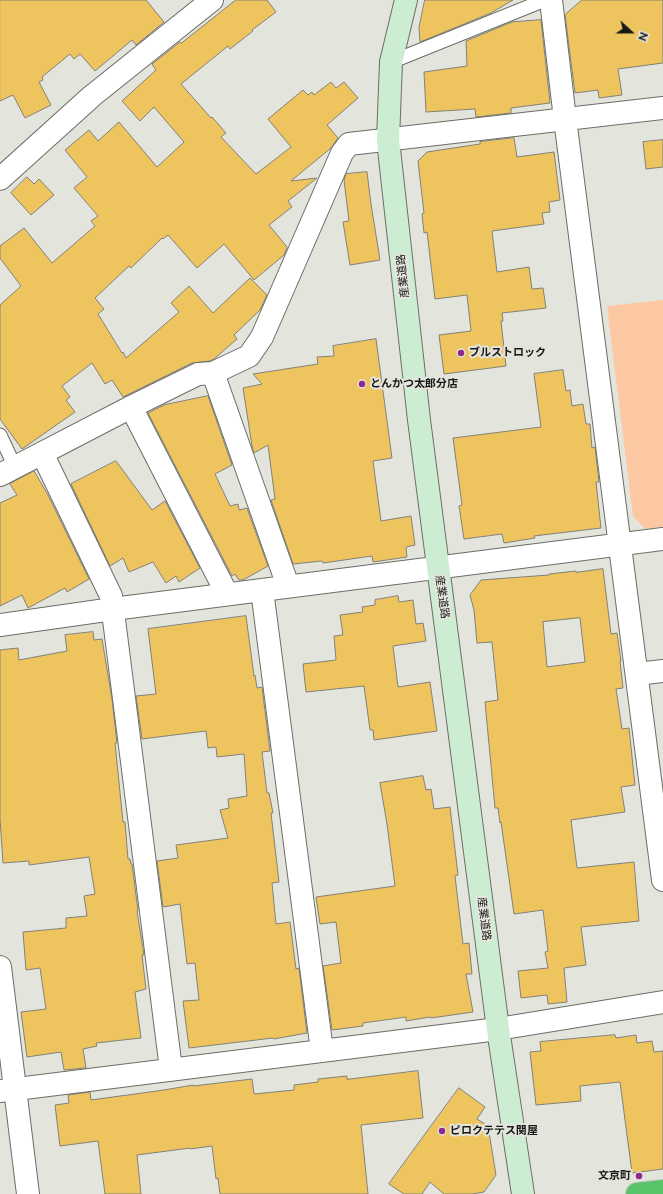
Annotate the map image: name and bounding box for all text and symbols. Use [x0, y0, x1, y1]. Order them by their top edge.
north arrow [611, 12, 651, 52]
text: N [635, 30, 650, 43]
street label: 産業道路 [394, 253, 412, 299]
place label: ブルストロック [469, 346, 546, 360]
marker: ブルストロック [456, 348, 466, 358]
place label: とんかつ太郎分店 [370, 377, 458, 391]
marker: とんかつ太郎分店 [357, 379, 367, 389]
street label: 産業道路 [432, 574, 452, 620]
street label: 産業道路 [475, 896, 493, 942]
place label: ピロクテテス関屋 [450, 1124, 538, 1138]
marker: ピロクテテス関屋 [437, 1126, 447, 1136]
place label: 文京町 [598, 1169, 631, 1183]
marker: 文京町 [634, 1171, 644, 1181]

